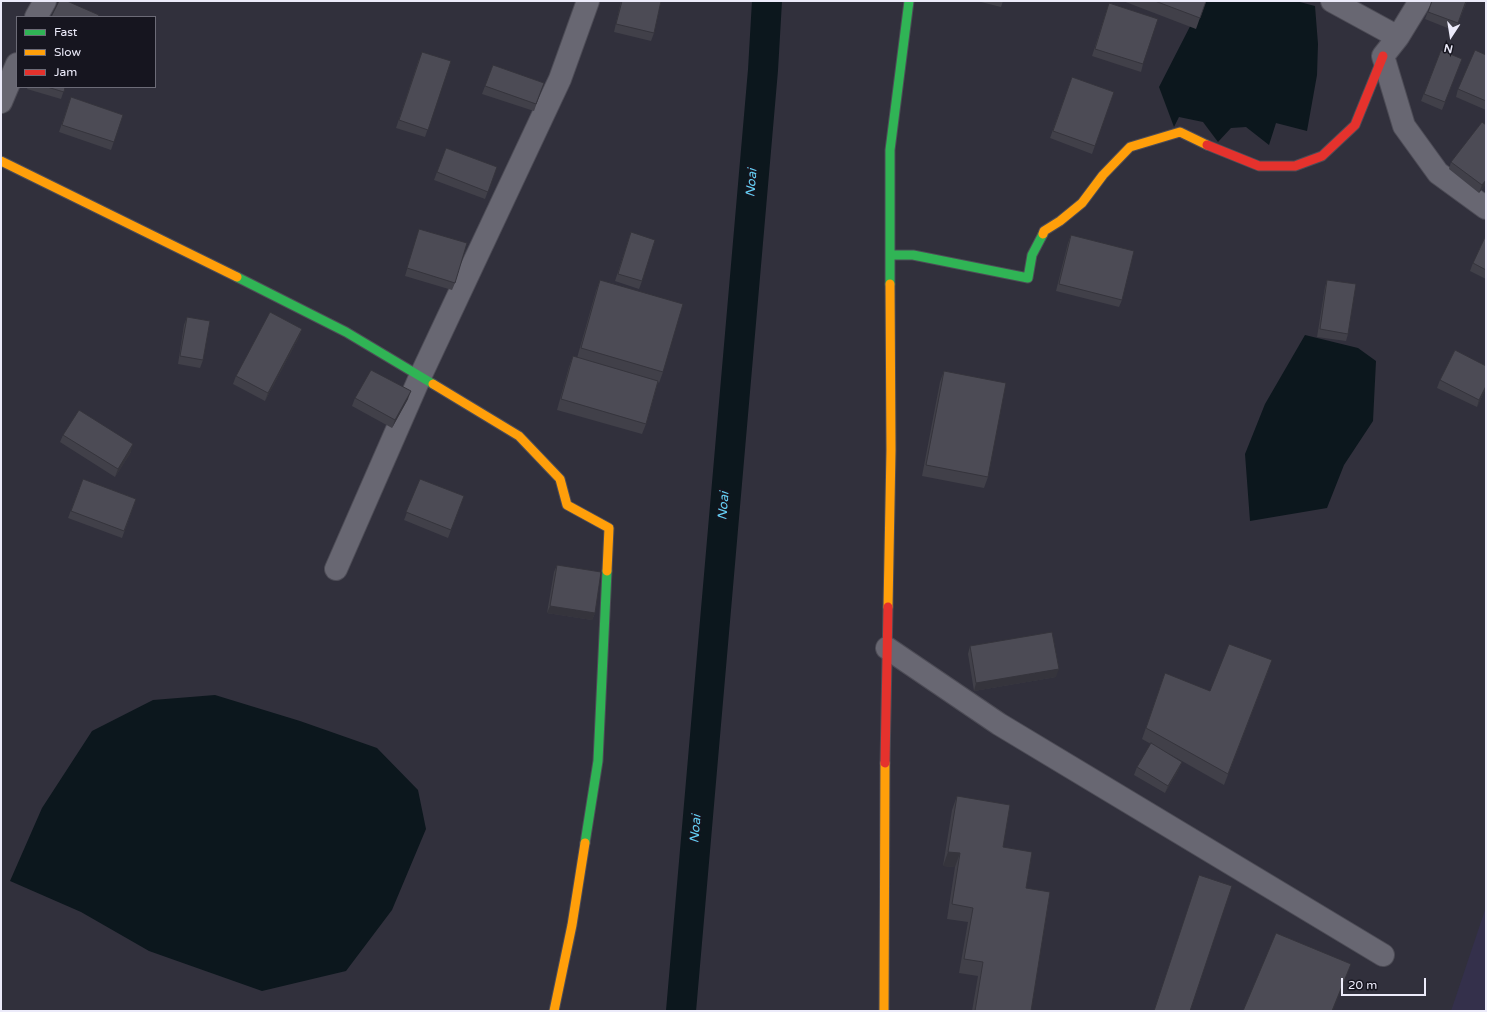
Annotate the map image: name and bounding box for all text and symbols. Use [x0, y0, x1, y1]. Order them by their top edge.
legend [16, 16, 156, 88]
north arrow [1431, 16, 1471, 56]
text: Fast [54, 25, 77, 39]
text: N [1443, 41, 1454, 56]
text: Slow [54, 45, 81, 59]
text: Jam [54, 65, 77, 79]
water label: Noai [743, 168, 761, 198]
water label: Noai [715, 491, 733, 521]
water label: Noai [687, 814, 705, 844]
scale bar [1343, 970, 1428, 996]
text: 20 m [1348, 978, 1377, 992]

